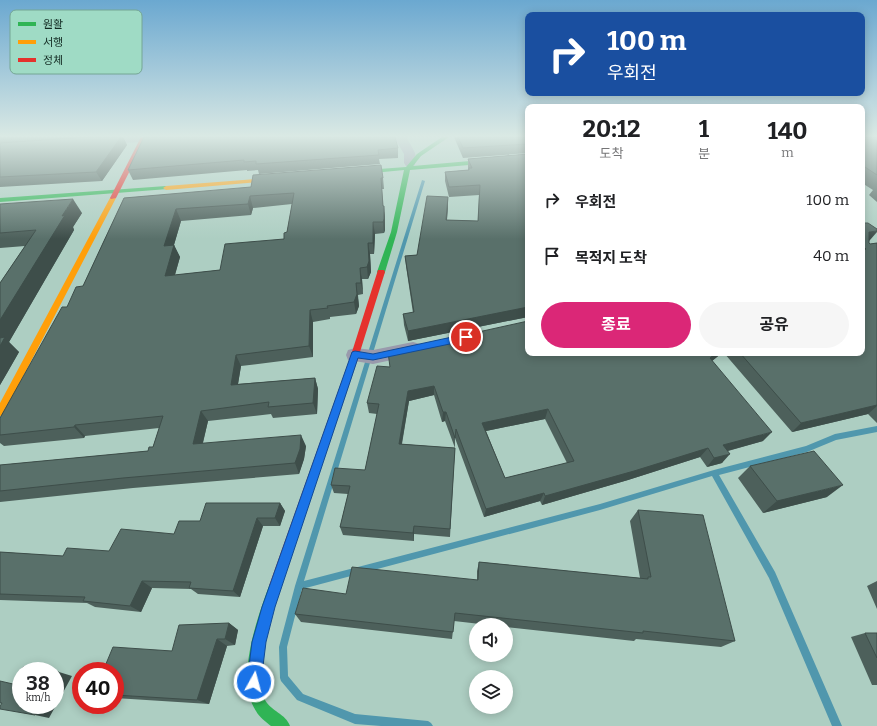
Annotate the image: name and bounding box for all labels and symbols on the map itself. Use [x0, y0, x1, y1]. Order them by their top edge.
legend [10, 10, 142, 74]
text: 원활 [43, 18, 63, 31]
text: 서행 [43, 36, 63, 49]
text: 정체 [43, 54, 63, 67]
pin [449, 320, 483, 354]
position arrow [233, 661, 275, 703]
speed limit sign: 40 [72, 662, 124, 714]

